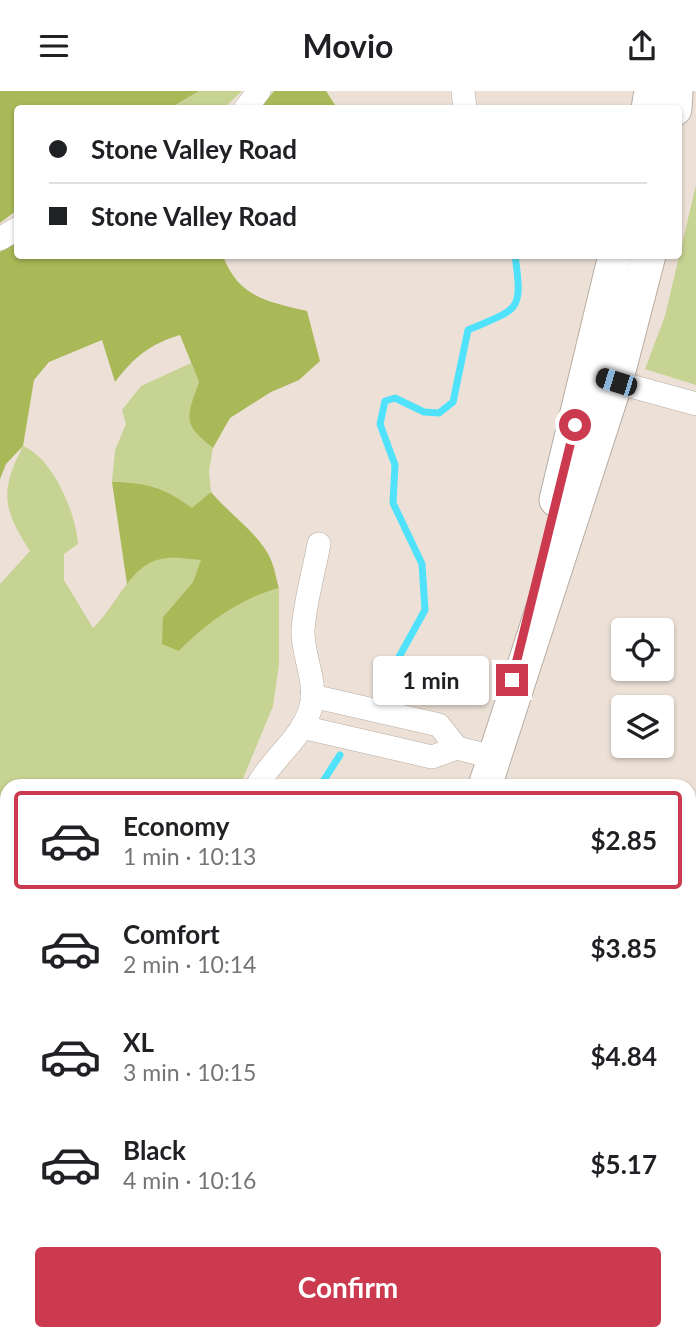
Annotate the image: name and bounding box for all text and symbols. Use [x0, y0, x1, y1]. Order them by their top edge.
text: Movio [302, 26, 394, 65]
icon: menu [35, 27, 73, 65]
icon: share [623, 27, 661, 65]
text: Stone Valley Road [91, 133, 297, 165]
text: Stone Valley Road [91, 200, 297, 232]
car [593, 366, 640, 398]
route start [559, 409, 591, 441]
map controls [611, 618, 674, 758]
button: locate [611, 618, 674, 681]
callout: 1 min [372, 655, 488, 705]
route end [496, 664, 528, 696]
text: 1 min [402, 666, 460, 694]
button: layers [611, 695, 674, 758]
icon: car [39, 809, 102, 872]
text: Economy [123, 810, 229, 842]
text: $2.85 [591, 824, 657, 856]
text: 1 min · 10:13 [123, 842, 256, 870]
icon: car [39, 917, 102, 980]
text: Comfort [123, 918, 220, 950]
text: $3.85 [591, 932, 657, 964]
text: 2 min · 10:14 [123, 950, 256, 978]
icon: car [39, 1025, 102, 1088]
text: XL [123, 1026, 154, 1058]
text: $4.84 [591, 1040, 657, 1072]
text: 3 min · 10:15 [123, 1058, 256, 1086]
icon: car [39, 1133, 102, 1196]
text: Black [123, 1134, 186, 1166]
text: $5.17 [591, 1148, 657, 1180]
text: 4 min · 10:16 [123, 1166, 256, 1194]
button: Confirm [35, 1247, 661, 1327]

